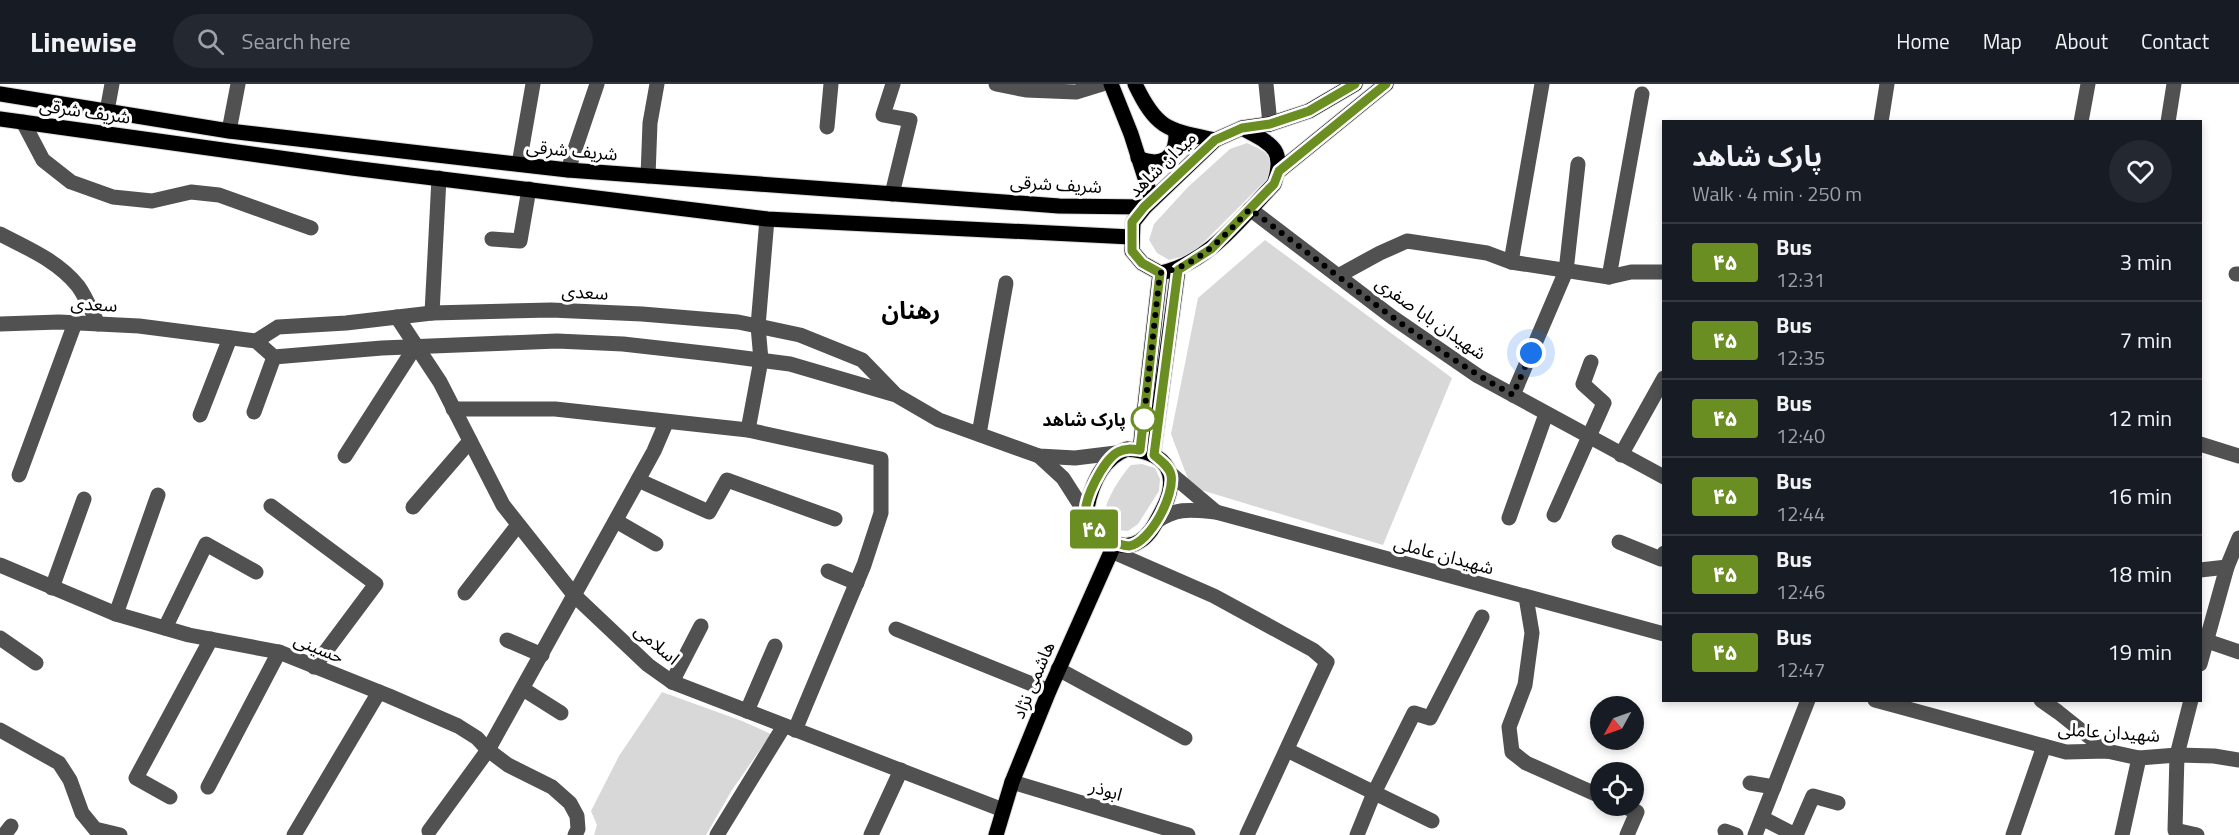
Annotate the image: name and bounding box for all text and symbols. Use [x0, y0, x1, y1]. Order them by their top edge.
search box [173, 14, 593, 68]
text: Linewise [30, 20, 137, 63]
text: Search here [242, 24, 351, 58]
icon: search [194, 25, 227, 58]
text: Home [1896, 25, 1950, 57]
text: Map [1983, 25, 2022, 57]
text: About [2055, 25, 2108, 57]
text: Contact [2141, 25, 2209, 57]
street label: شریف شرقی [38, 91, 132, 131]
street label: میدان شاهد [1122, 125, 1202, 203]
street label: شریف شرقی [525, 133, 619, 167]
text: پارک شاهد [1692, 134, 1822, 177]
button: heart [2109, 140, 2172, 203]
street label: شریف شرقی [1009, 168, 1103, 200]
text: Walk · 4 min · 250 m [1692, 178, 1862, 209]
text: Bus [1776, 230, 1812, 264]
text: 3 min [2120, 245, 2172, 279]
text: ۴۵ [1713, 246, 1737, 278]
text: 12:31 [1776, 264, 1825, 295]
street label: شهیدان بابا صفری [1370, 270, 1492, 366]
street label: سعدی [561, 277, 609, 307]
street label: سعدی [70, 289, 118, 319]
district label: رهنان [882, 292, 940, 328]
text: Bus [1776, 308, 1812, 342]
text: 7 min [2120, 323, 2172, 357]
text: ۴۵ [1713, 324, 1737, 356]
your location [1516, 338, 1546, 368]
text: 12:35 [1776, 342, 1825, 373]
text: Bus [1776, 386, 1812, 420]
text: 12 min [2107, 401, 2172, 435]
text: ۴۵ [1713, 402, 1737, 434]
place label: پارک شاهد [1042, 406, 1126, 433]
marker: پارک شاهد [1131, 406, 1157, 432]
text: 12:40 [1776, 420, 1825, 451]
text: Bus [1776, 464, 1812, 498]
text: 16 min [2107, 479, 2172, 513]
text: ۴۵ [1713, 480, 1737, 512]
text: 12:44 [1776, 498, 1825, 529]
line badge: ۴۵ [1067, 510, 1121, 548]
text: ۴۵ [1082, 513, 1106, 545]
street label: شهیدان عاملی [1391, 529, 1497, 581]
text: Bus [1776, 542, 1812, 576]
text: 18 min [2107, 557, 2172, 591]
text: ۴۵ [1713, 558, 1737, 590]
text: 12:46 [1776, 576, 1825, 607]
street label: اسلامی [628, 617, 686, 671]
text: Bus [1776, 620, 1812, 654]
street label: حسینی [290, 626, 348, 670]
text: 19 min [2107, 635, 2172, 669]
text: ۴۵ [1713, 636, 1737, 668]
street label: هاشمی نژاد [1005, 637, 1061, 723]
text: 12:47 [1776, 654, 1825, 685]
north arrow [1590, 696, 1644, 750]
map controls [1590, 696, 1644, 816]
street label: شهیدان عاملی [2057, 715, 2161, 749]
button: locate [1590, 762, 1644, 816]
street label: ابوذر [1085, 772, 1126, 808]

